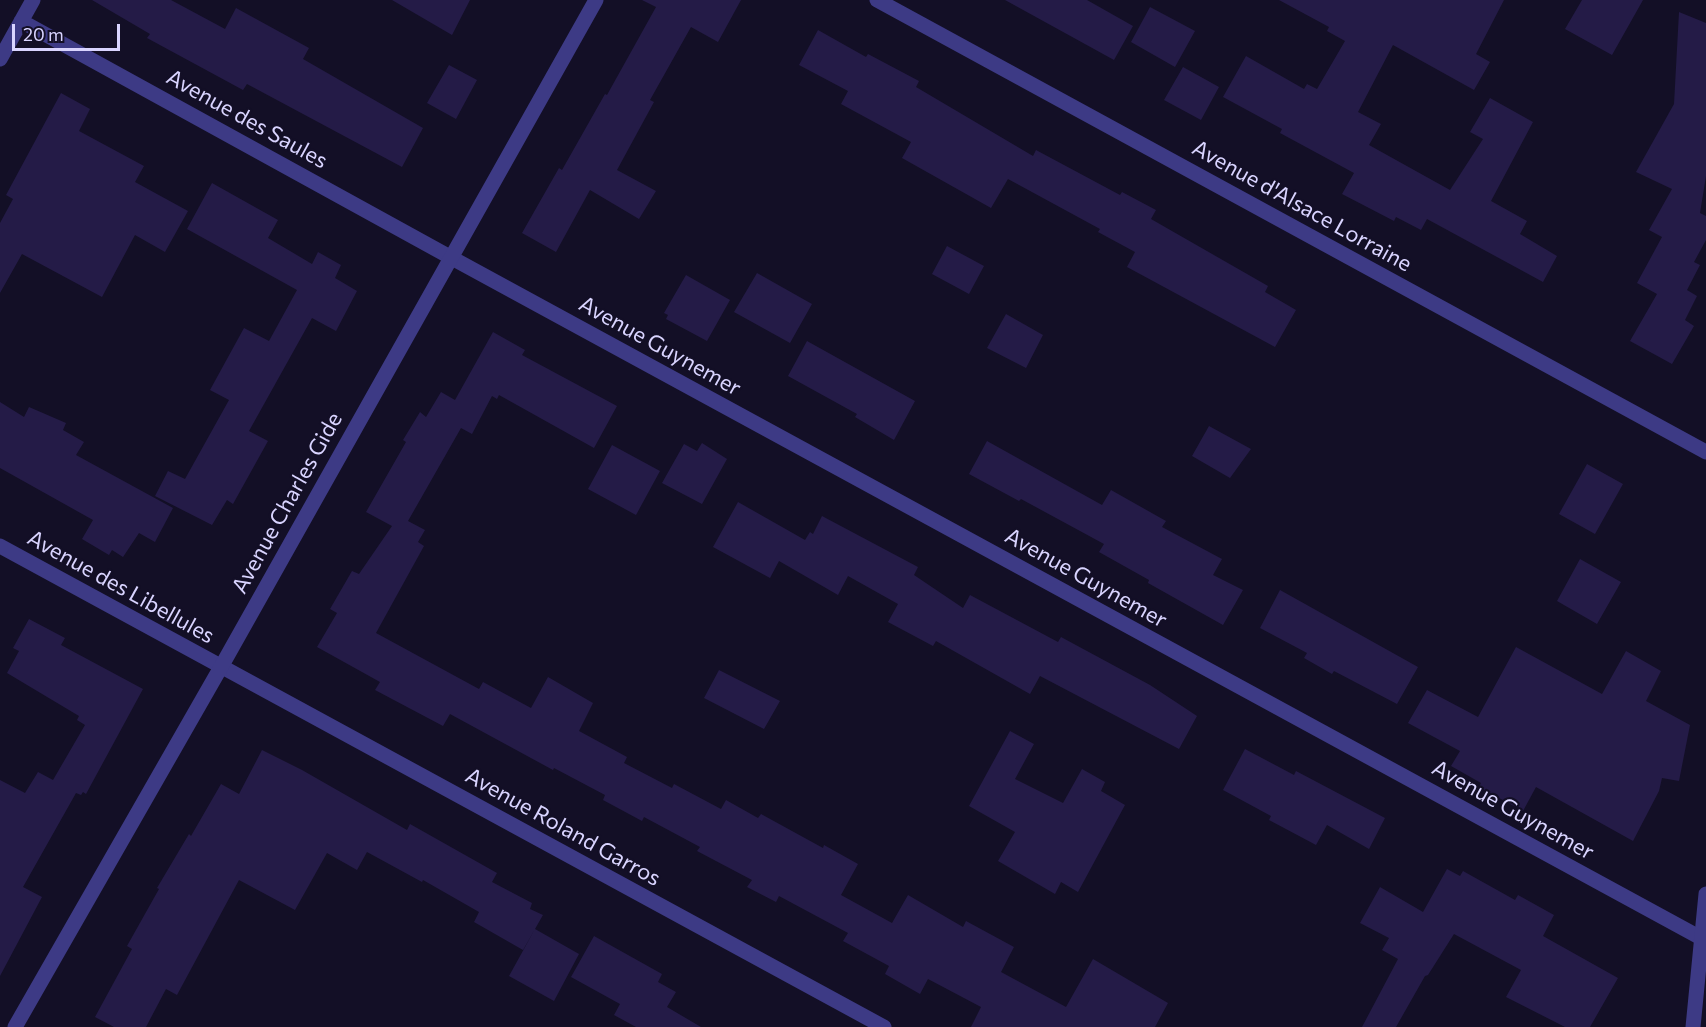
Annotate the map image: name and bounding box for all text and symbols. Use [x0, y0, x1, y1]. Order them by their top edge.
scale bar [15, 12, 123, 50]
text: 20 m [23, 23, 64, 45]
street label: Avenue des Saules [162, 64, 332, 174]
street label: Avenue d'Alsace Lorraine [1188, 135, 1416, 277]
street label: Avenue Guynemer [574, 291, 746, 401]
street label: Avenue Charles Gide [226, 408, 348, 598]
street label: Avenue Guynemer [1000, 523, 1172, 633]
street label: Avenue des Libellules [23, 525, 219, 649]
street label: Avenue Guynemer [1427, 755, 1599, 865]
street label: Avenue Roland Garros [461, 762, 665, 892]

